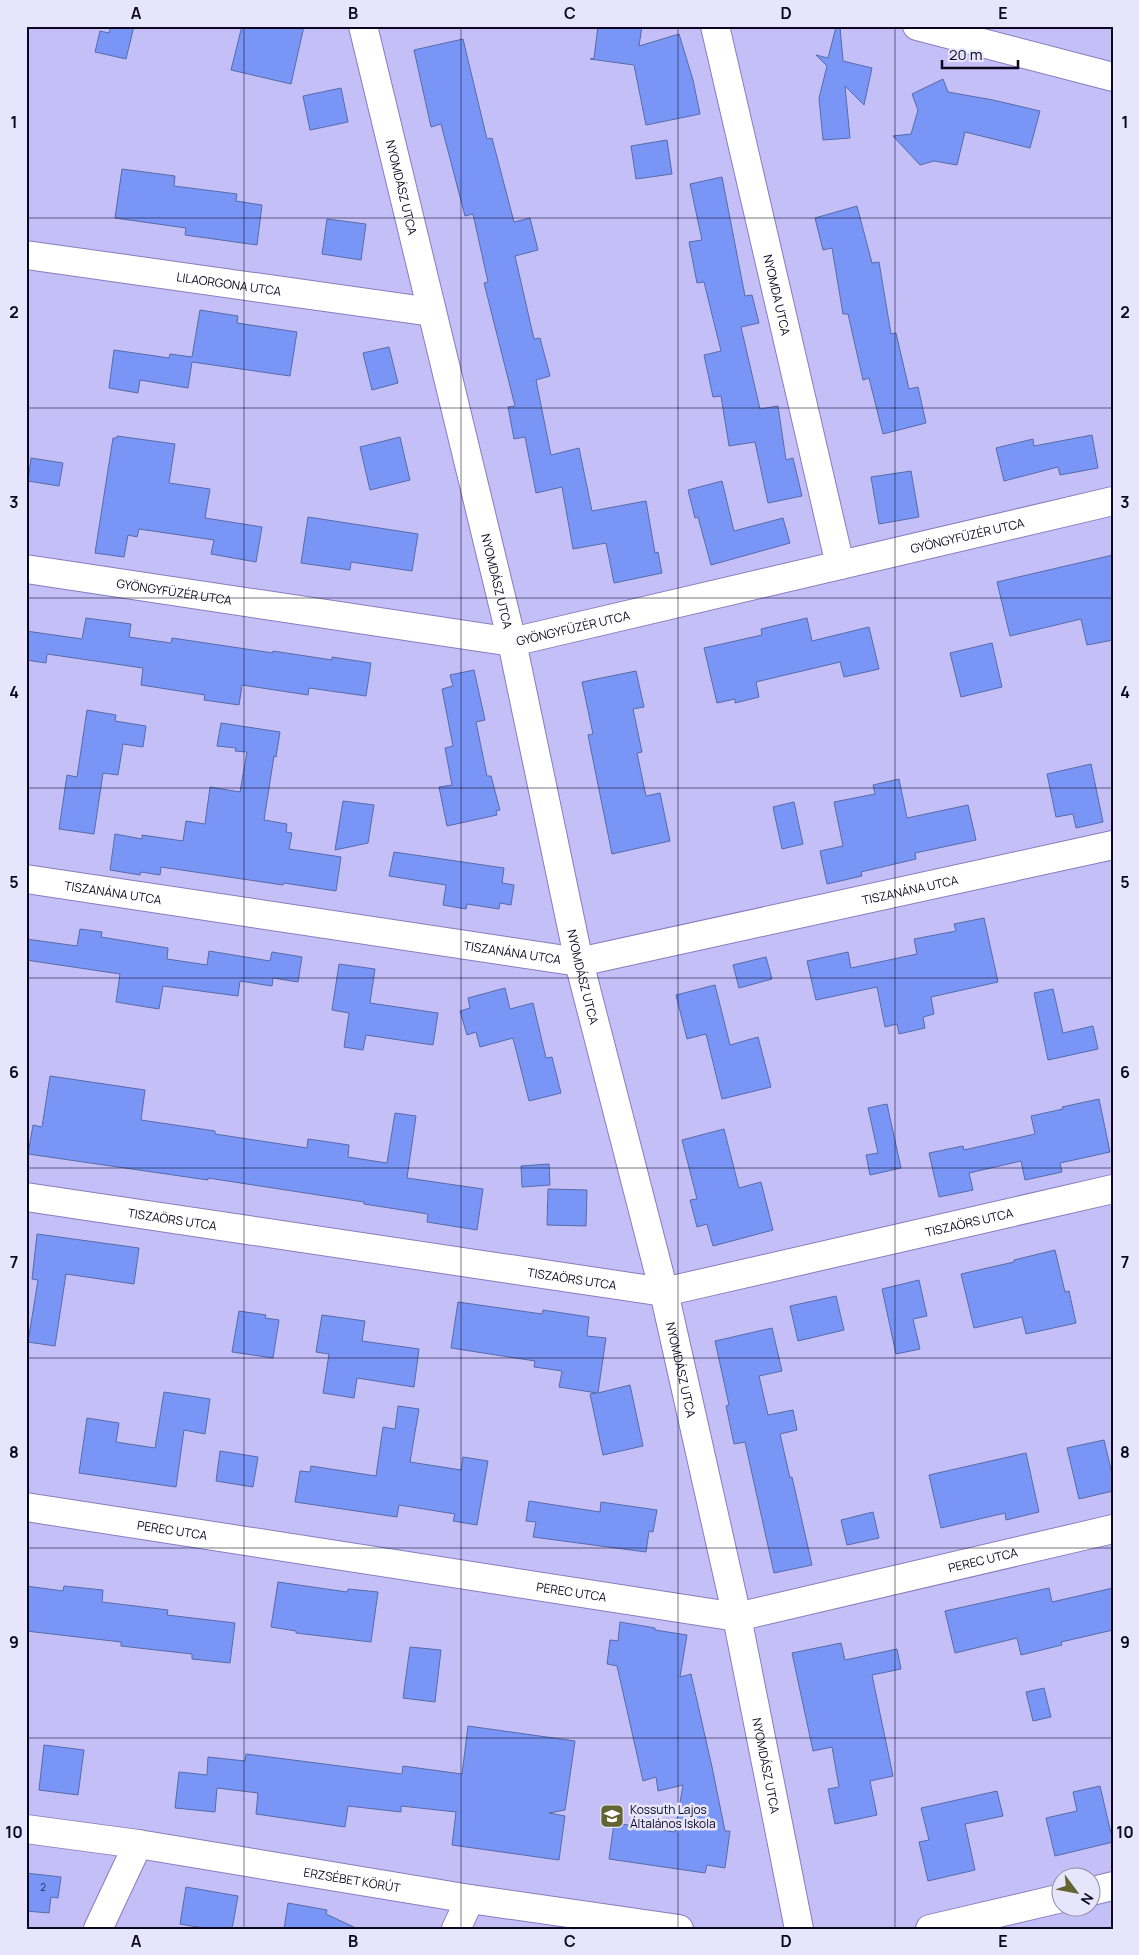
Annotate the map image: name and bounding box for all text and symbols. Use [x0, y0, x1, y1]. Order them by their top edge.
text: A [131, 2, 142, 24]
text: B [348, 2, 358, 24]
text: C [564, 2, 576, 24]
text: D [780, 2, 792, 24]
text: E [998, 2, 1008, 24]
scale bar [942, 38, 1018, 70]
text: 20 m [949, 44, 982, 65]
text: 1 [10, 111, 18, 133]
text: 1 [1121, 111, 1129, 133]
street label: NYOMDÁSZ UTCA [382, 138, 422, 237]
street label: NYOMDA UTCA [760, 253, 795, 337]
street label: LILAORGONA UTCA [175, 268, 283, 299]
text: 2 [9, 301, 19, 323]
text: 2 [1120, 301, 1130, 323]
text: 3 [9, 491, 19, 513]
text: 3 [1120, 491, 1130, 513]
street label: GYÖNGYFÜZÉR UTCA [909, 514, 1026, 557]
street label: NYOMDÁSZ UTCA [478, 532, 517, 631]
street label: GYÖNGYFÜZÉR UTCA [116, 574, 233, 608]
street label: GYÖNGYFÜZÉR UTCA [514, 606, 632, 649]
text: 4 [9, 681, 19, 703]
text: 4 [1120, 681, 1130, 703]
text: 5 [9, 871, 19, 893]
street label: TISZANÁNA UTCA [860, 871, 960, 908]
text: 5 [1120, 871, 1130, 893]
street label: TISZANÁNA UTCA [63, 876, 163, 908]
street label: NYOMDÁSZ UTCA [564, 928, 603, 1026]
street label: TISZANÁNA UTCA [463, 936, 563, 968]
text: 6 [9, 1061, 19, 1083]
text: 6 [1120, 1061, 1130, 1083]
street label: TISZAÖRS UTCA [127, 1204, 218, 1234]
street label: TISZAÖRS UTCA [923, 1204, 1015, 1240]
text: 7 [10, 1251, 18, 1273]
text: 7 [1121, 1251, 1129, 1273]
street label: TISZAÖRS UTCA [526, 1263, 618, 1293]
street label: NYOMDÁSZ UTCA [662, 1320, 700, 1419]
text: 8 [9, 1441, 19, 1463]
text: 8 [1120, 1441, 1130, 1463]
street label: PEREC UTCA [136, 1516, 209, 1544]
street label: PEREC UTCA [946, 1543, 1020, 1576]
street label: PEREC UTCA [535, 1578, 608, 1605]
text: 9 [9, 1631, 19, 1653]
text: 9 [1120, 1631, 1130, 1653]
street label: NYOMDÁSZ UTCA [749, 1716, 784, 1815]
place label: Kossuth Lajos Általános Iskola [630, 1801, 716, 1832]
school or university icon: Kossuth Lajos Általános Iskola [599, 1803, 625, 1829]
text: 10 [5, 1821, 23, 1843]
text: 10 [1116, 1821, 1134, 1843]
street label: ERZSÉBET KÖRÚT [302, 1863, 403, 1896]
north arrow [1052, 1868, 1102, 1918]
house number: 2 [40, 1880, 46, 1894]
text: N [1077, 1890, 1098, 1908]
text: A [131, 1930, 142, 1952]
text: B [348, 1930, 358, 1952]
text: C [564, 1930, 576, 1952]
text: D [780, 1930, 792, 1952]
text: E [998, 1930, 1008, 1952]

